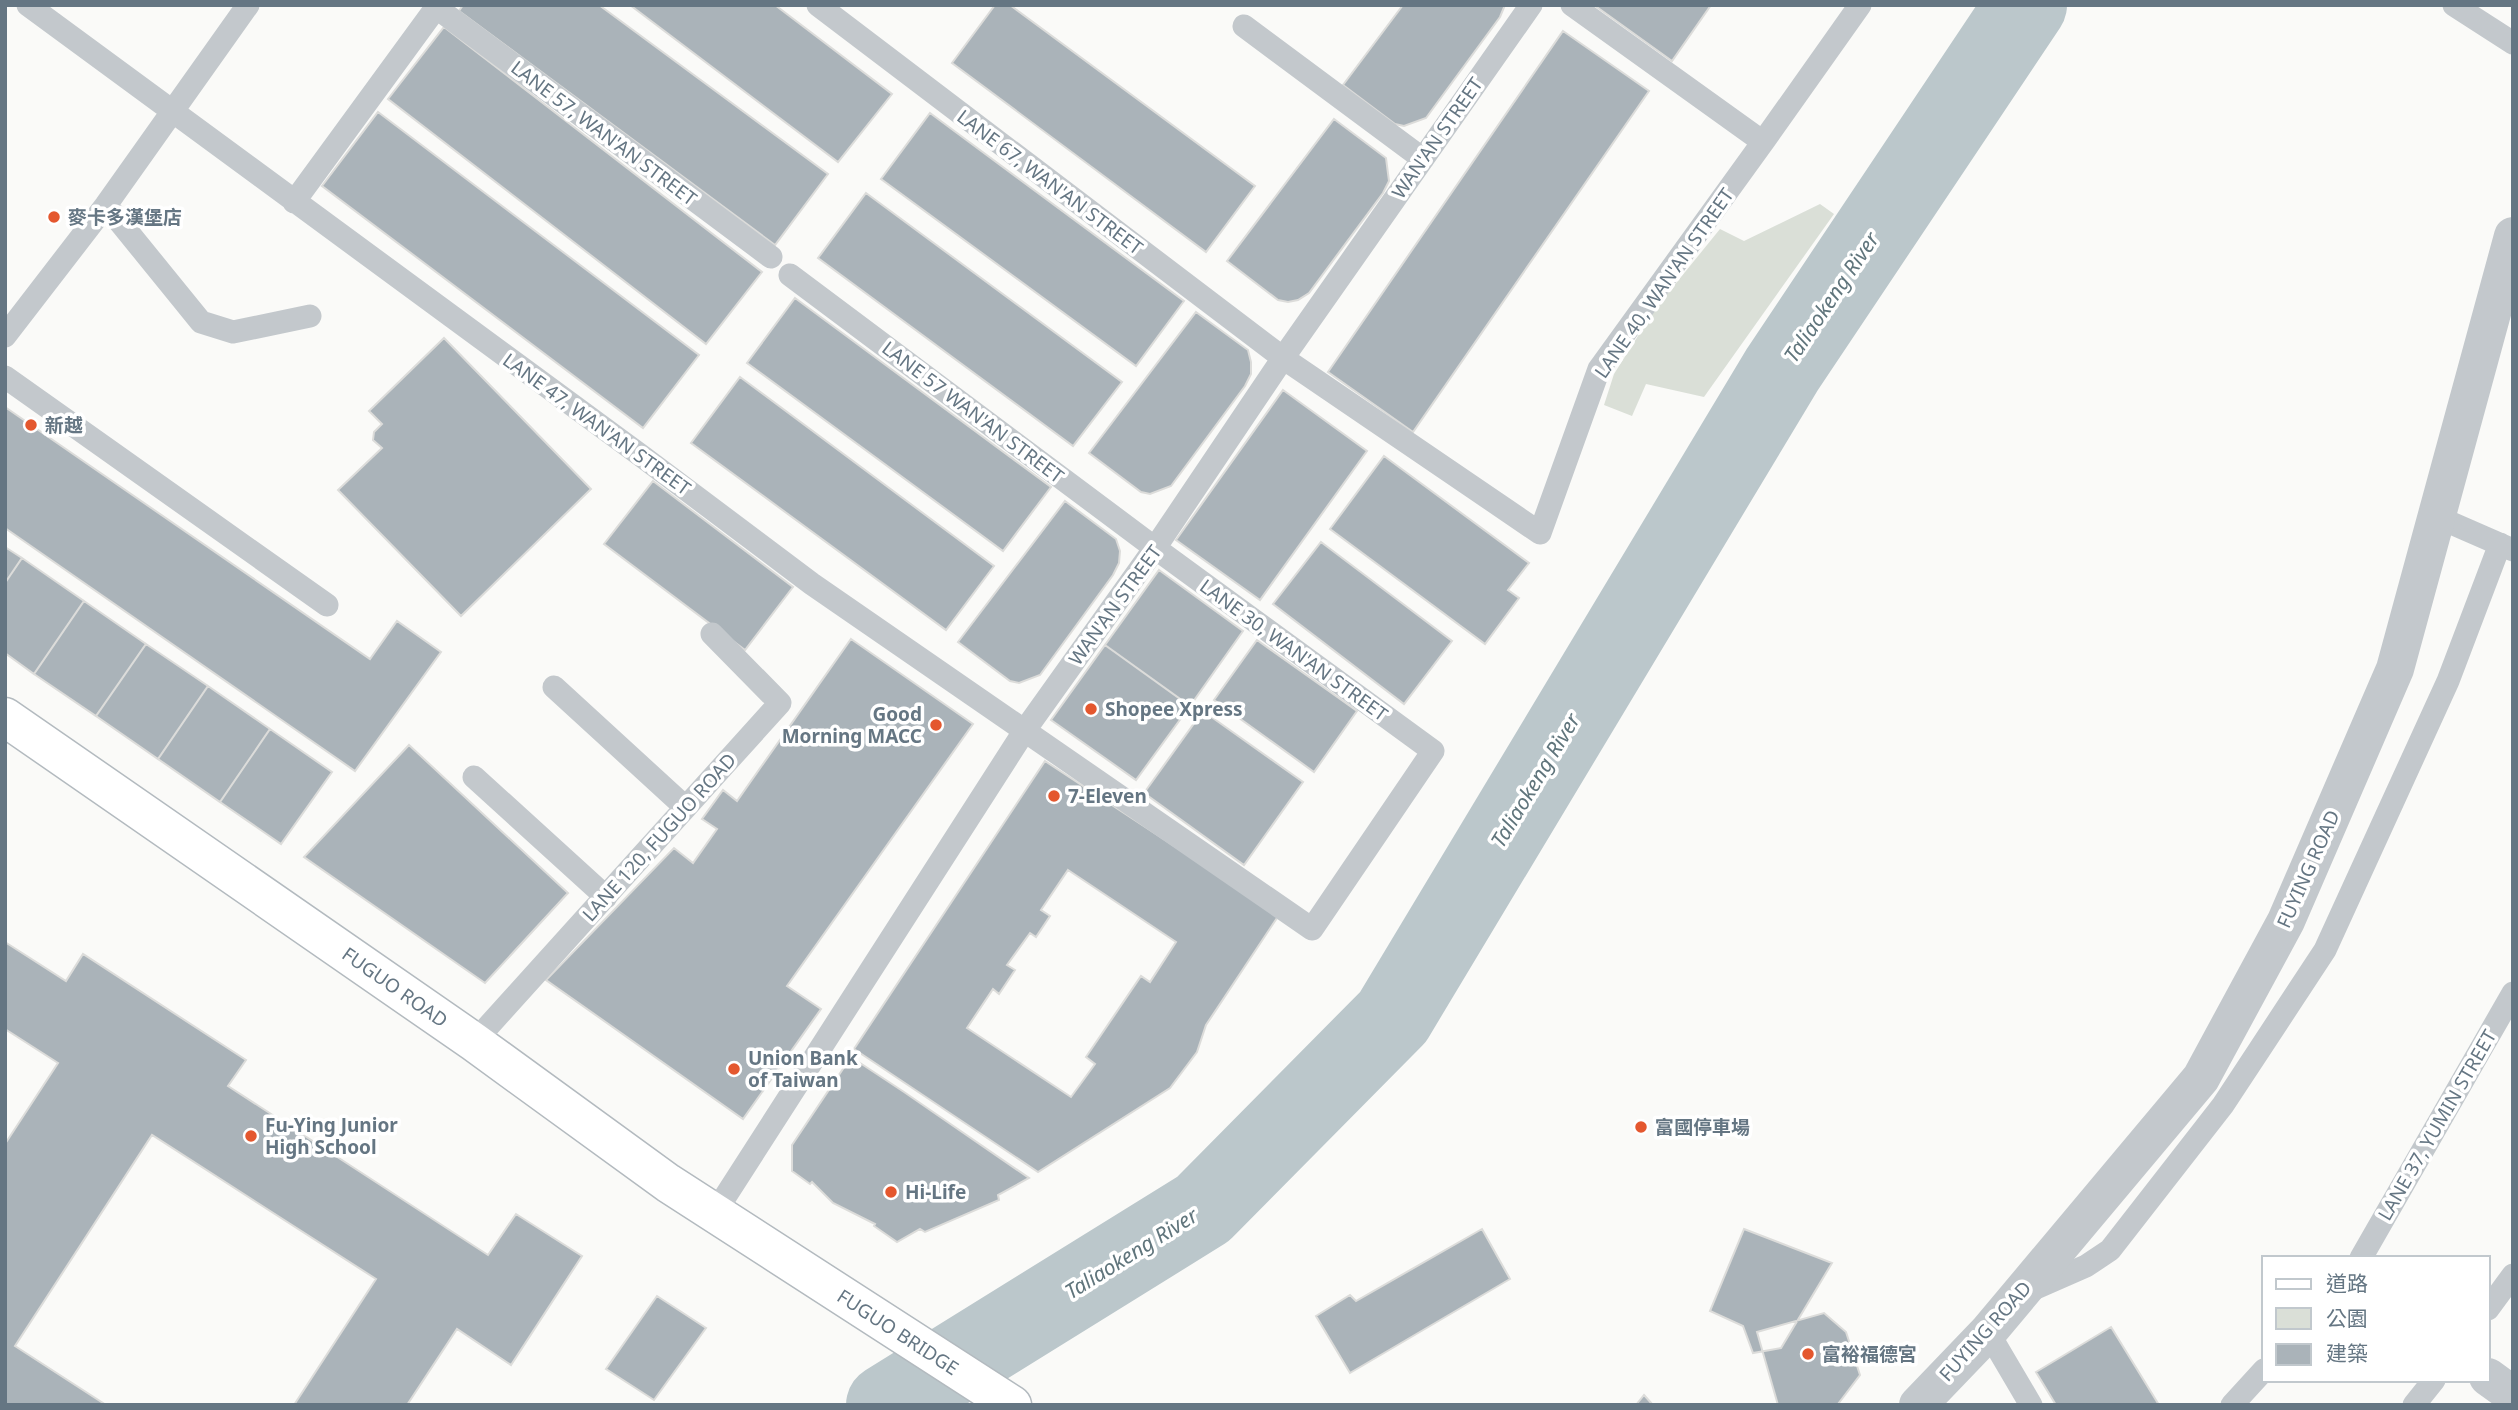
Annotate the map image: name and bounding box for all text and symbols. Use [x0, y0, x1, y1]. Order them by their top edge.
street label: LANE 57, WAN'AN STREET [506, 55, 703, 212]
street label: WAN'AN STREET [1385, 72, 1489, 204]
street label: LANE 67, WAN'AN STREET [952, 104, 1149, 261]
street label: LANE 40, WAN'AN STREET [1588, 183, 1740, 383]
place label: 麥卡多漢堡店 [68, 204, 182, 230]
marker: 麥卡多漢堡店 [46, 209, 62, 225]
water label: Taliaokeng River [1777, 225, 1886, 368]
street label: LANE 57 WAN'AN STREET [877, 335, 1069, 489]
street label: LANE 47, WAN'AN STREET [498, 347, 697, 501]
place label: 新越 [45, 412, 83, 438]
marker: 新越 [23, 417, 39, 433]
street label: WAN'AN STREET [1063, 539, 1168, 670]
street label: LANE 30, WAN'AN STREET [1195, 573, 1394, 727]
place label: Shopee Xpress [1105, 696, 1243, 722]
place label: Good Morning MACC [782, 701, 922, 749]
marker: Shopee Xpress [1083, 701, 1099, 717]
water label: Taliaokeng River [1484, 706, 1587, 852]
marker: Good Morning MACC [928, 717, 944, 733]
street label: LANE 120, FUGUO ROAD [576, 747, 742, 927]
place label: 7-Eleven [1068, 783, 1147, 809]
marker: 7-Eleven [1046, 788, 1062, 804]
street label: FUYING ROAD [2270, 806, 2346, 932]
street label: FUGUO ROAD [337, 941, 453, 1033]
street label: LANE 37, YUMIN STREET [2372, 1025, 2502, 1225]
place label: Union Bank of Taiwan [748, 1045, 858, 1093]
marker: Union Bank of Taiwan [726, 1061, 742, 1077]
place label: Fu-Ying Junior High School [265, 1112, 398, 1160]
place label: 富國停車場 [1655, 1114, 1750, 1140]
marker: 富國停車場 [1633, 1119, 1649, 1135]
marker: Fu-Ying Junior High School [243, 1128, 259, 1144]
place label: Hi-Life [905, 1179, 966, 1205]
marker: Hi-Life [883, 1184, 899, 1200]
water label: Taliaokeng River [1059, 1200, 1204, 1305]
legend [2262, 1256, 2490, 1382]
text: 道路 [2326, 1269, 2368, 1297]
street label: FUYING ROAD [1933, 1275, 2037, 1387]
street label: FUGUO BRIDGE [832, 1283, 964, 1381]
text: 公園 [2326, 1304, 2368, 1332]
text: 建築 [2326, 1339, 2368, 1367]
place label: 富裕福德宮 [1822, 1341, 1917, 1367]
marker: 富裕福德宮 [1800, 1346, 1816, 1362]

